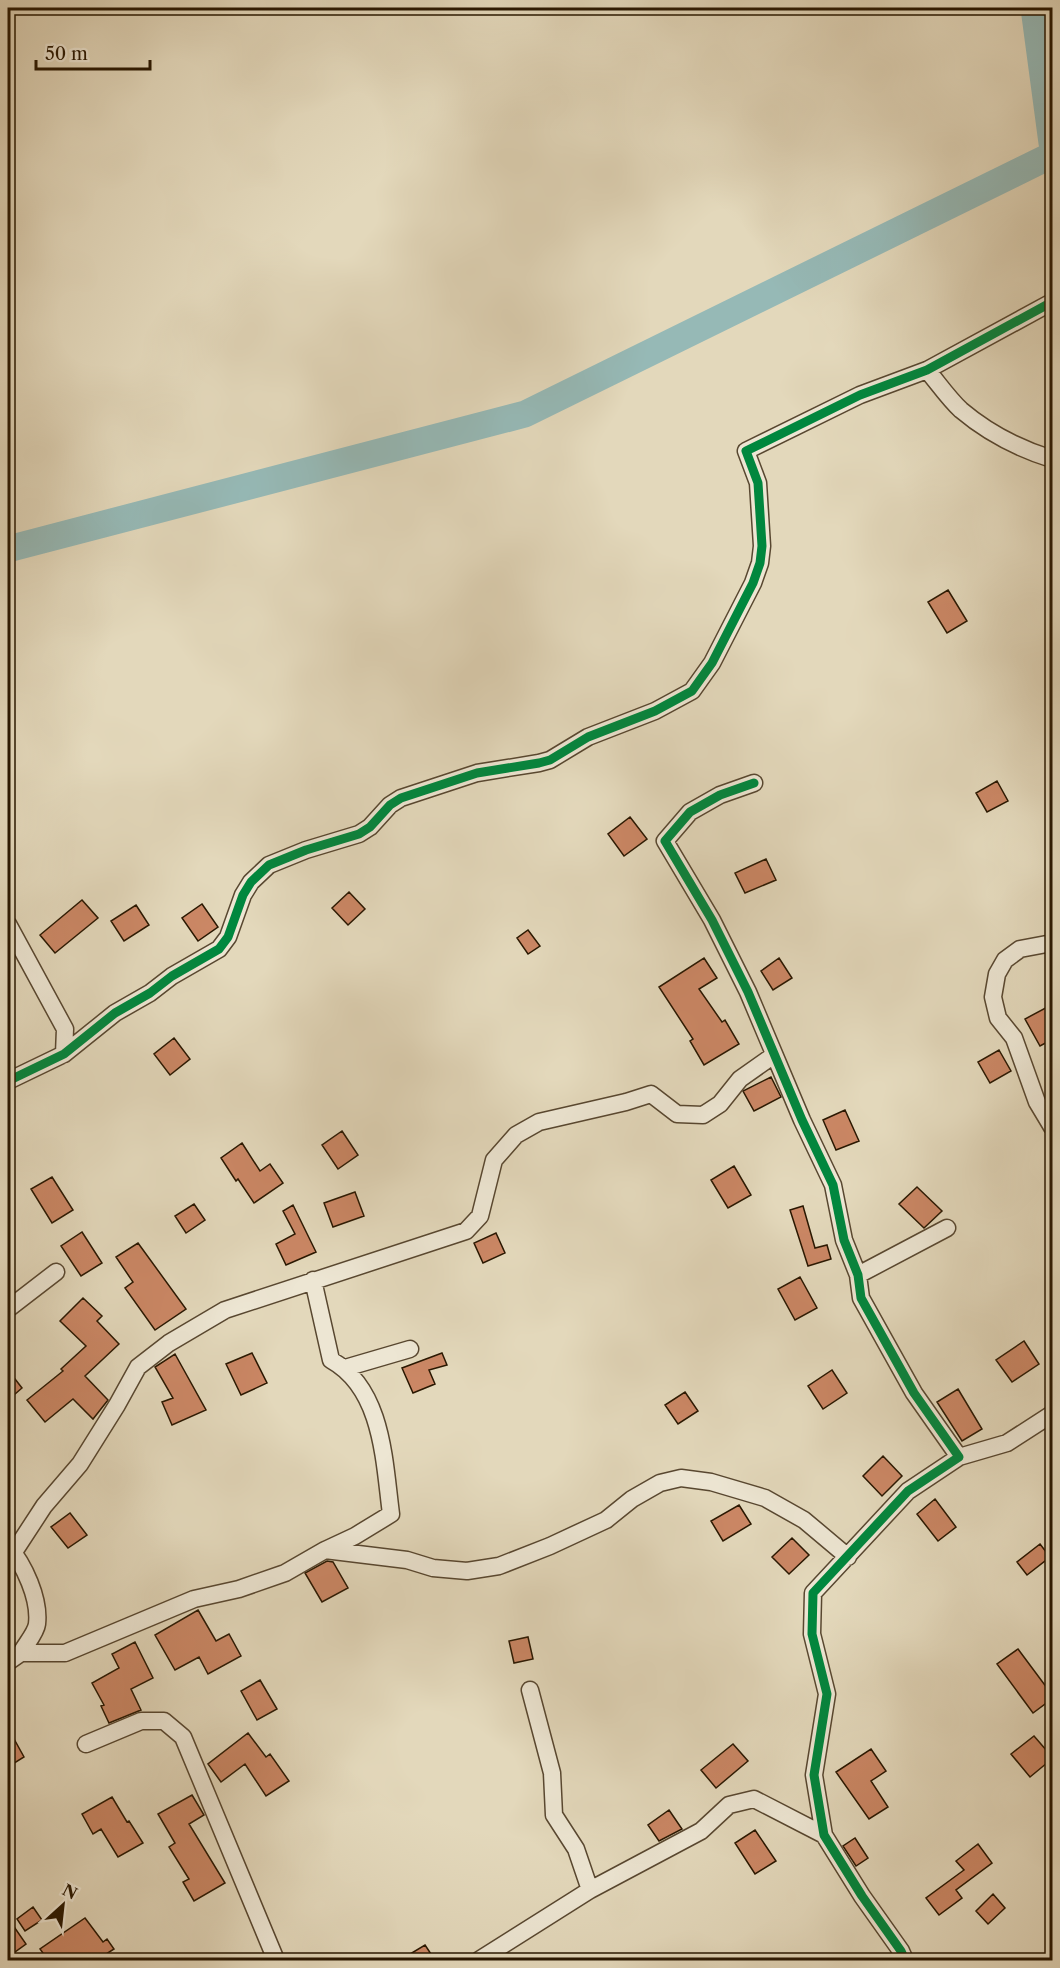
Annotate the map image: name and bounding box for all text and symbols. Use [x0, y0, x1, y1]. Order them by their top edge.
scale bar [36, 33, 150, 71]
text: 50 m [45, 43, 88, 65]
north arrow [33, 1875, 93, 1935]
text: N [59, 1880, 81, 1904]

